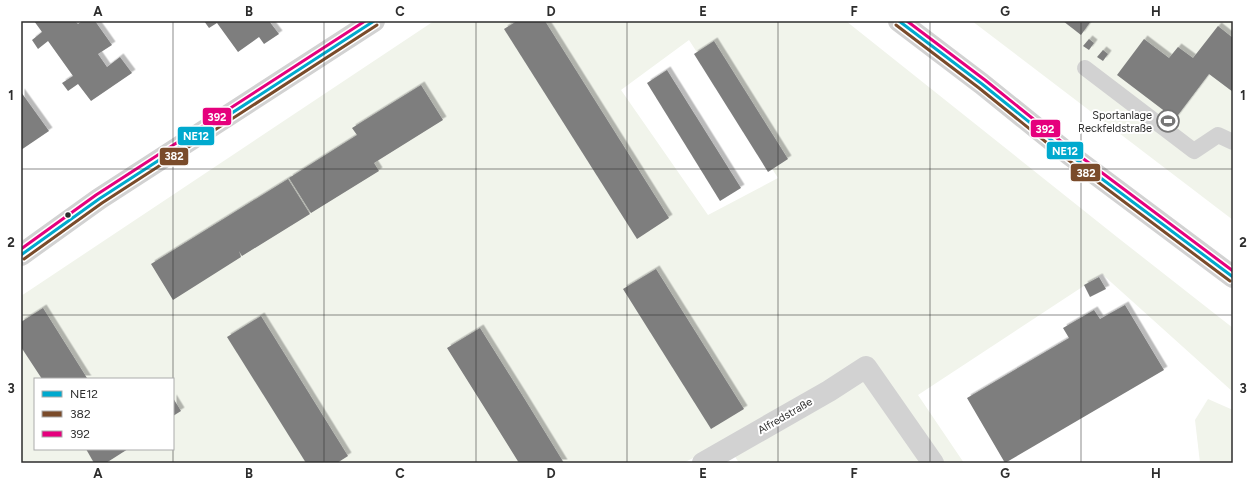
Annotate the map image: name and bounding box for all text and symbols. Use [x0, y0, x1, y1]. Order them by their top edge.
text: A [93, 4, 103, 19]
text: B [245, 4, 253, 19]
text: C [395, 4, 405, 19]
text: D [546, 4, 556, 19]
text: E [699, 4, 707, 19]
text: F [850, 4, 858, 19]
text: G [1000, 4, 1010, 19]
text: H [1151, 4, 1161, 19]
text: 1 [8, 88, 14, 103]
text: 1 [1240, 88, 1246, 103]
line badge: 392 [202, 107, 232, 126]
sports icon: Sportanlage Reckfeldstraße [1155, 108, 1181, 134]
place label: Sportanlage Reckfeldstraße [1078, 109, 1152, 135]
text: 392 [208, 111, 226, 124]
line badge: 392 [1030, 119, 1061, 138]
text: 392 [1036, 123, 1054, 136]
line badge: NE12 [177, 126, 215, 146]
text: NE12 [183, 130, 209, 143]
line badge: NE12 [1046, 141, 1084, 160]
text: NE12 [1052, 145, 1078, 158]
line badge: 382 [159, 147, 189, 166]
text: 382 [164, 150, 184, 163]
line badge: 382 [1070, 163, 1101, 182]
text: 382 [1076, 167, 1096, 180]
unlabelled marker [63, 210, 73, 220]
text: 2 [7, 235, 15, 250]
text: 2 [1239, 235, 1247, 250]
legend [34, 378, 174, 450]
text: 3 [7, 381, 15, 396]
text: 3 [1239, 381, 1247, 396]
text: NE12 [70, 387, 98, 401]
street label: Alfredstraße [755, 395, 815, 437]
text: 382 [70, 407, 91, 421]
text: 392 [70, 427, 90, 441]
text: A [93, 466, 103, 481]
text: B [245, 466, 253, 481]
text: C [395, 466, 405, 481]
text: D [546, 466, 556, 481]
text: E [699, 466, 707, 481]
text: F [850, 466, 858, 481]
text: G [1000, 466, 1010, 481]
text: H [1151, 466, 1161, 481]

